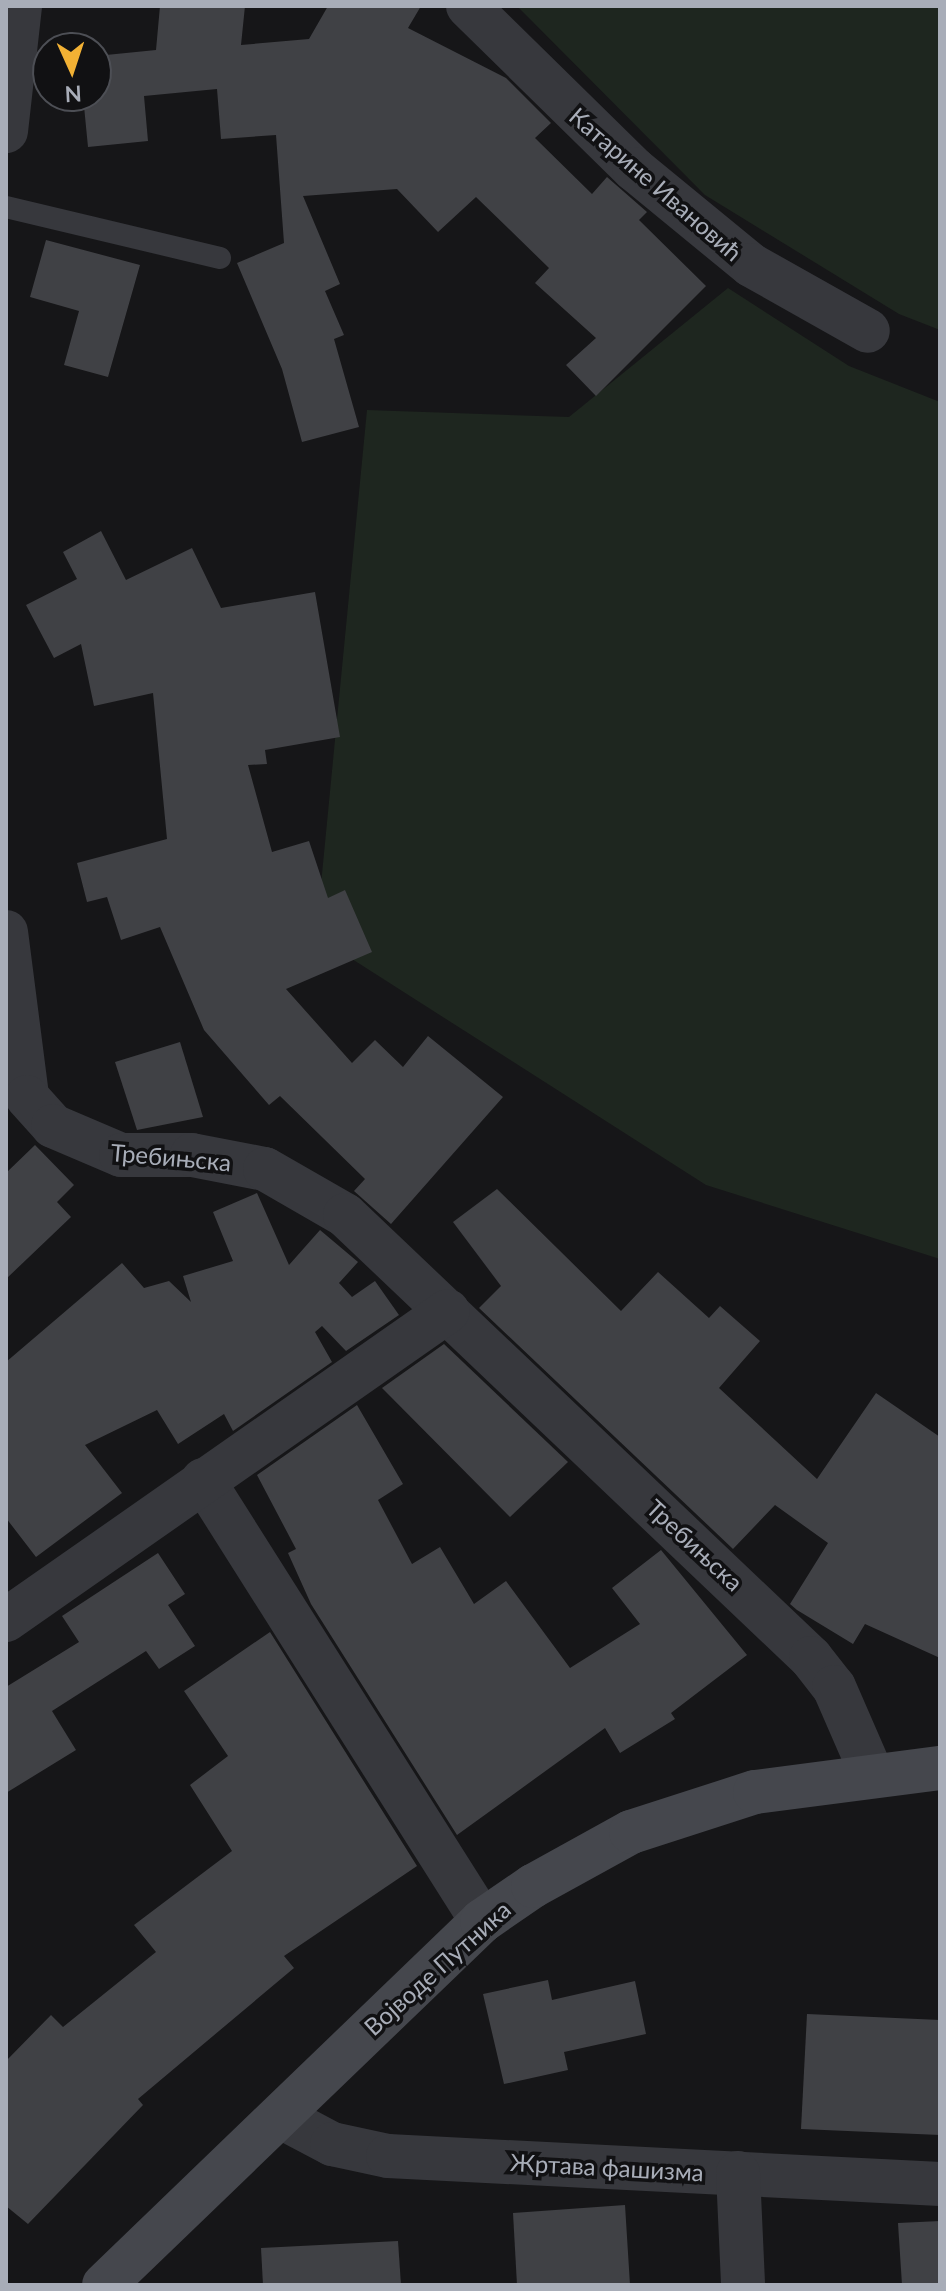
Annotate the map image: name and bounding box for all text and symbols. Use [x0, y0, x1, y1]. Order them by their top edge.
north arrow [32, 32, 112, 112]
text: N [64, 81, 82, 108]
street label: Катарине Ивановић [564, 101, 748, 267]
street label: Требињска [110, 1137, 232, 1177]
street label: Требињска [641, 1493, 749, 1597]
street label: Војводе Путника [358, 1895, 516, 2041]
street label: Жртава фашизма [509, 2148, 705, 2186]

